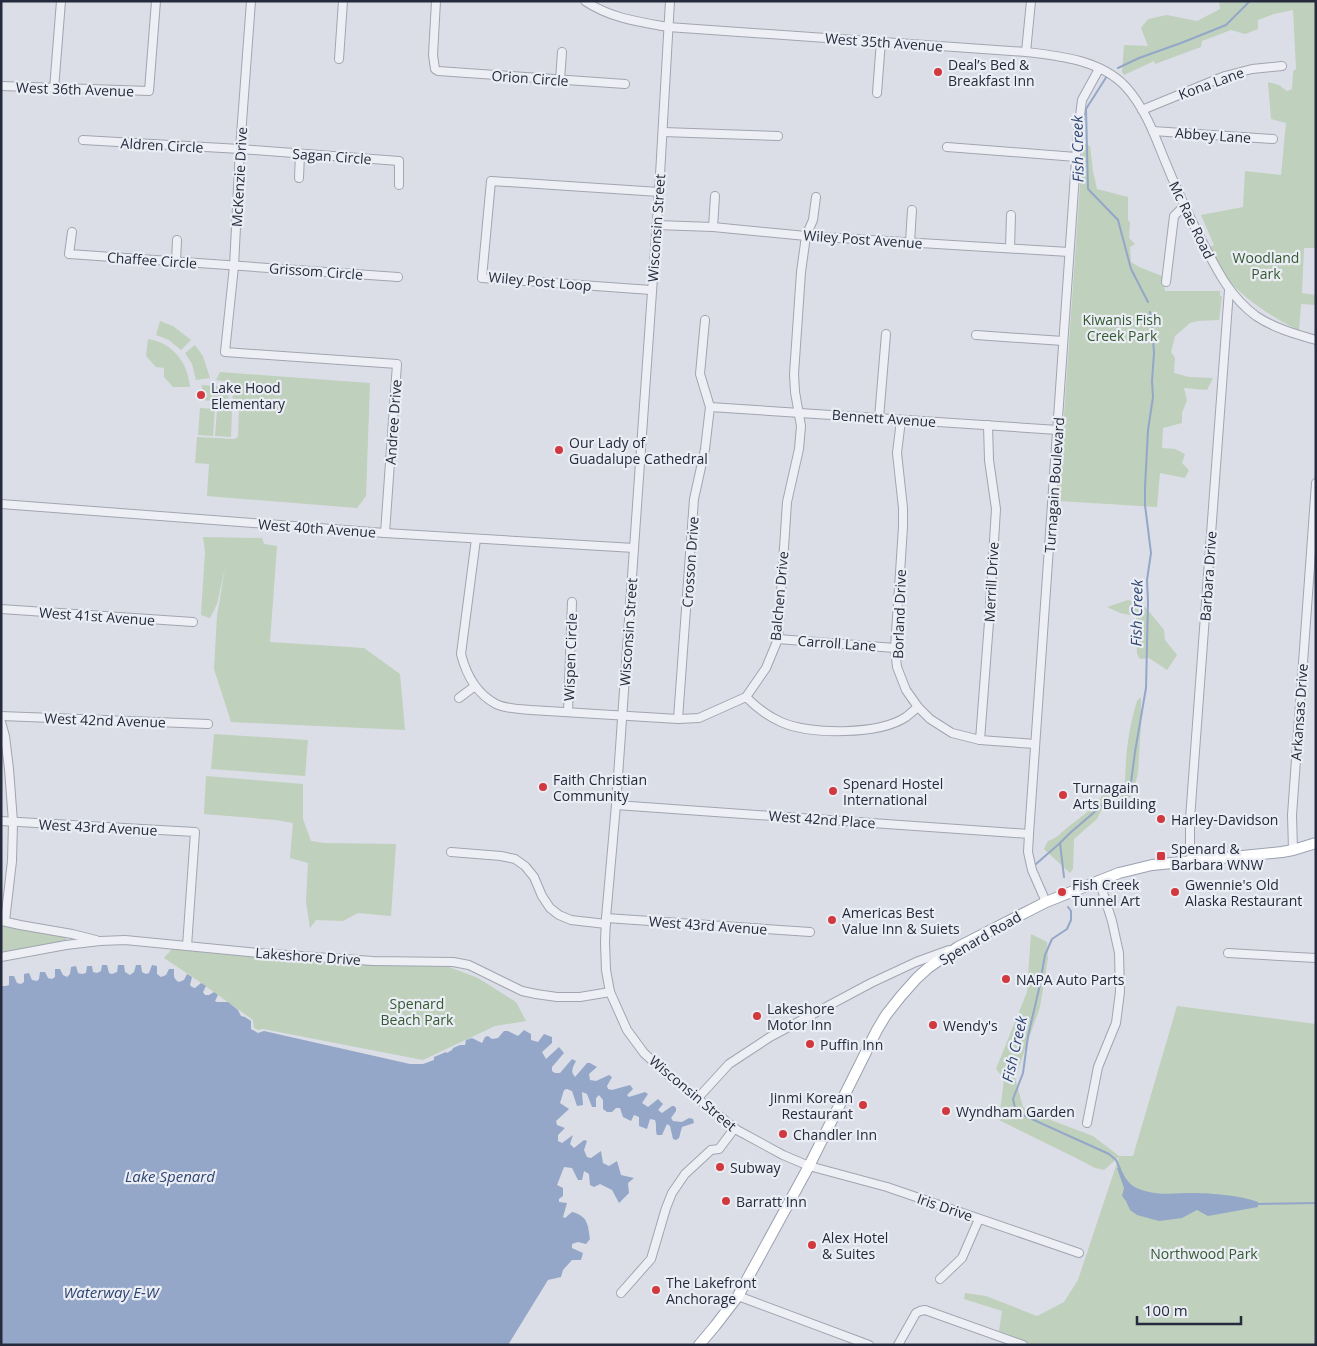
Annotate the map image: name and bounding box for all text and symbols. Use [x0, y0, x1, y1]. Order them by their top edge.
street label: West 35th Avenue [824, 28, 944, 56]
place label: Deal’s Bed & Breakfast Inn [948, 55, 1035, 90]
street label: Kona Lane [1176, 62, 1247, 104]
street label: Orion Circle [491, 66, 569, 90]
marker: Deal’s Bed & Breakfast Inn [932, 66, 944, 78]
street label: West 36th Avenue [16, 77, 134, 101]
water label: Fish Creek [1066, 115, 1088, 183]
street label: Abbey Lane [1174, 123, 1252, 147]
street label: McKenzie Drive [227, 126, 251, 228]
street label: Aldren Circle [120, 133, 204, 157]
street label: Sagan Circle [292, 144, 372, 168]
street label: Wisconsin Street [643, 173, 669, 283]
street label: Mc Rae Road [1165, 178, 1219, 262]
street label: Wiley Post Avenue [803, 225, 923, 253]
street label: Chaffee Circle [106, 247, 198, 273]
park label: Woodland Park [1233, 248, 1299, 283]
street label: Grissom Circle [268, 258, 364, 284]
street label: Wiley Post Loop [488, 267, 592, 295]
park label: Kiwanis Fish Creek Park [1082, 310, 1162, 345]
place label: Lake Hood Elementary [211, 378, 286, 413]
street label: Andree Drive [381, 379, 405, 465]
marker: Lake Hood Elementary [195, 389, 207, 401]
street label: Bennett Avenue [831, 405, 937, 431]
street label: Turnagain Boulevard [1040, 416, 1068, 554]
place label: Our Lady of Guadalupe Cathedral [569, 433, 708, 468]
marker: Our Lady of Guadalupe Cathedral [553, 444, 565, 456]
street label: West 40th Avenue [257, 514, 377, 542]
street label: Crosson Drive [677, 516, 703, 608]
street label: Barbara Drive [1195, 530, 1221, 622]
street label: Merrill Drive [979, 541, 1003, 623]
street label: Balchen Drive [766, 550, 792, 642]
street label: Borland Drive [888, 569, 910, 659]
street label: Wisconsin Street [615, 577, 641, 687]
water label: Fish Creek [1125, 579, 1147, 647]
street label: West 41st Avenue [38, 602, 156, 630]
street label: Wispen Circle [559, 613, 581, 701]
street label: Carroll Lane [797, 631, 877, 655]
street label: Arkansas Drive [1286, 663, 1312, 761]
street label: West 42nd Avenue [44, 708, 166, 732]
place label: Faith Christian Community [553, 770, 647, 805]
place label: Spenard Hostel International [843, 774, 943, 809]
place label: Turnagain Arts Building [1073, 778, 1156, 813]
marker: Faith Christian Community [537, 781, 549, 793]
marker: Spenard Hostel International [827, 785, 839, 797]
marker: Turnagain Arts Building [1057, 789, 1069, 801]
street label: West 42nd Place [768, 806, 876, 832]
place label: Harley-Davidson [1171, 810, 1278, 829]
marker: Harley-Davidson [1155, 813, 1167, 825]
street label: West 43rd Avenue [38, 814, 158, 840]
place label: Spenard & Barbara WNW [1171, 839, 1263, 874]
marker: Spenard & Barbara WNW [1155, 850, 1167, 862]
place label: Fish Creek Tunnel Art [1072, 875, 1140, 910]
place label: Gwennie's Old Alaska Restaurant [1185, 875, 1302, 910]
marker: Fish Creek Tunnel Art [1056, 886, 1068, 898]
marker: Gwennie's Old Alaska Restaurant [1169, 886, 1181, 898]
place label: Americas Best Value Inn & Suiets [842, 903, 960, 938]
street label: Spenard Road [935, 907, 1025, 969]
street label: West 43rd Avenue [648, 911, 768, 939]
marker: Americas Best Value Inn & Suiets [826, 914, 838, 926]
street label: Lakeshore Drive [255, 943, 361, 969]
place label: NAPA Auto Parts [1016, 970, 1125, 989]
marker: NAPA Auto Parts [1000, 973, 1012, 985]
park label: Spenard Beach Park [381, 994, 454, 1029]
place label: Lakeshore Motor Inn [767, 999, 835, 1034]
marker: Lakeshore Motor Inn [751, 1010, 763, 1022]
water label: Fish Creek [997, 1013, 1031, 1084]
place label: Wendy's [943, 1016, 998, 1035]
marker: Wendy's [927, 1019, 939, 1031]
place label: Puffin Inn [820, 1035, 883, 1054]
marker: Puffin Inn [804, 1038, 816, 1050]
street label: Wisconsin Street [645, 1051, 741, 1135]
place label: Jinmi Korean Restaurant [768, 1088, 853, 1123]
marker: Jinmi Korean Restaurant [857, 1099, 869, 1111]
place label: Wyndham Garden [956, 1102, 1075, 1121]
marker: Wyndham Garden [940, 1105, 952, 1117]
place label: Chandler Inn [793, 1125, 877, 1144]
marker: Chandler Inn [777, 1128, 789, 1140]
place label: Subway [730, 1158, 781, 1177]
marker: Subway [714, 1161, 726, 1173]
water label: Lake Spenard [125, 1166, 215, 1186]
street label: Iris Drive [915, 1189, 976, 1225]
place label: Barratt Inn [736, 1192, 807, 1211]
marker: Barratt Inn [720, 1195, 732, 1207]
place label: Alex Hotel & Suites [822, 1228, 888, 1263]
marker: Alex Hotel & Suites [806, 1239, 818, 1251]
park label: Northwood Park [1150, 1244, 1258, 1263]
place label: The Lakefront Anchorage [666, 1273, 757, 1308]
water label: Waterway E-W [64, 1282, 161, 1302]
marker: The Lakefront Anchorage [650, 1284, 662, 1296]
scale bar [1137, 1294, 1241, 1326]
text: 100 m [1144, 1300, 1188, 1320]

